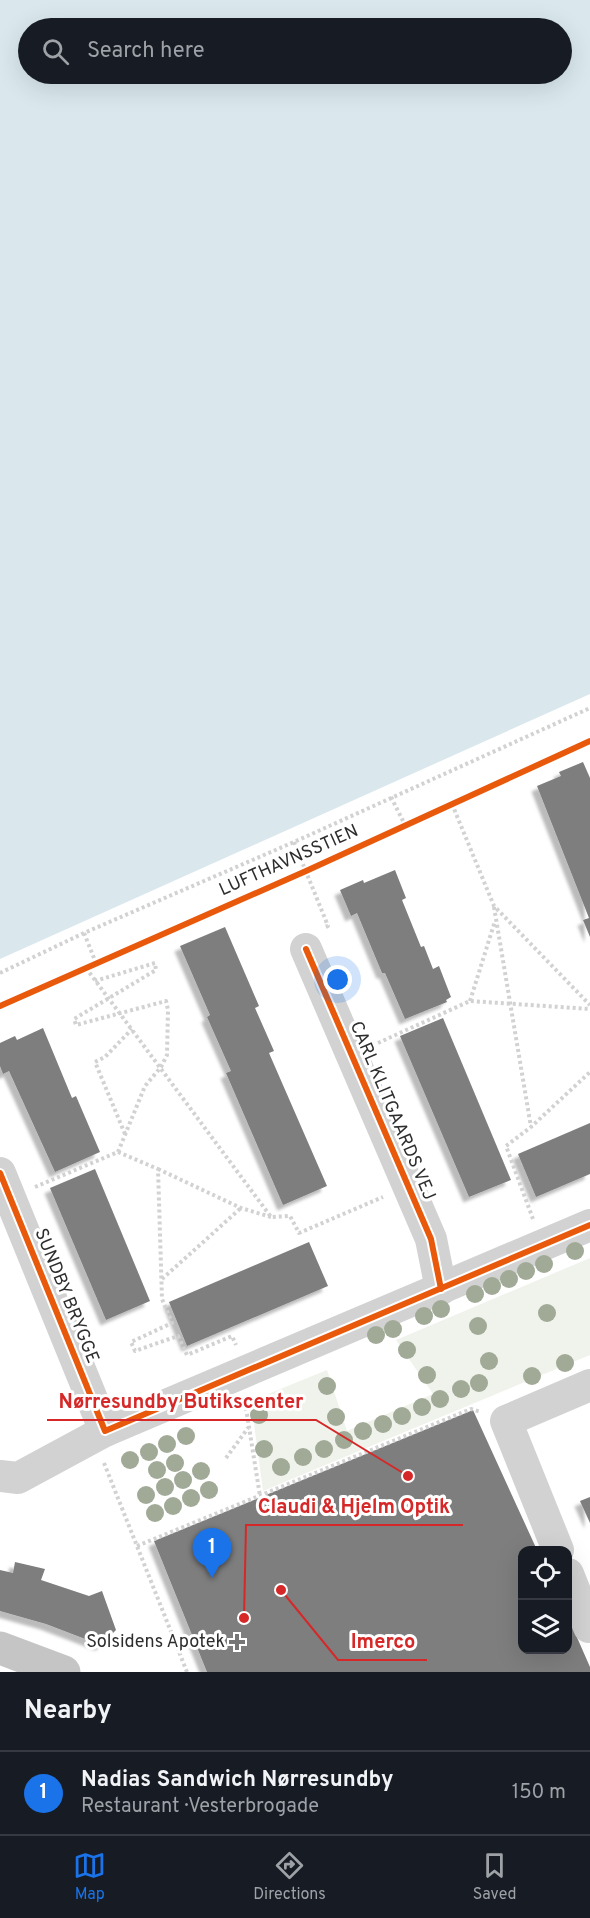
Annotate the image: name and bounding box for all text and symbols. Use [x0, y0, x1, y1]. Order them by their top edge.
search box [18, 18, 572, 84]
icon: search [39, 35, 72, 68]
text: Search here [87, 38, 205, 65]
street label: LUFTHAVNSSTIEN [216, 820, 362, 902]
your location [323, 965, 352, 994]
street label: CARL KLITGAARDS VEJ [344, 1018, 440, 1204]
street label: SUNDBY BRYGGE [28, 1225, 104, 1367]
callout: Nørresundby Butikscenter [47, 1382, 316, 1420]
text: Nørresundby Butikscenter [59, 1390, 304, 1416]
callout: Claudi & Hjelm Optik [246, 1487, 463, 1525]
text: Claudi & Hjelm Optik [258, 1495, 450, 1521]
pin: 1 [192, 1528, 232, 1578]
map controls [518, 1546, 572, 1654]
button: locate [518, 1546, 572, 1600]
button: layers [518, 1600, 572, 1654]
callout: Imerco [338, 1622, 427, 1660]
text: Imerco [351, 1630, 415, 1656]
place label: Solsidens Apotek [86, 1631, 225, 1654]
marker: Solsidens Apotek [230, 1635, 244, 1649]
text: Nearby [24, 1695, 112, 1728]
text: Nadias Sandwich Nørresundby [81, 1767, 394, 1794]
text: 1 [40, 1780, 48, 1806]
text: 150 m [512, 1780, 566, 1806]
text: Restaurant · Vesterbrogade [81, 1794, 319, 1820]
tab: Map [73, 1849, 106, 1905]
tab: Directions [253, 1849, 326, 1905]
tab: Saved [473, 1849, 517, 1905]

